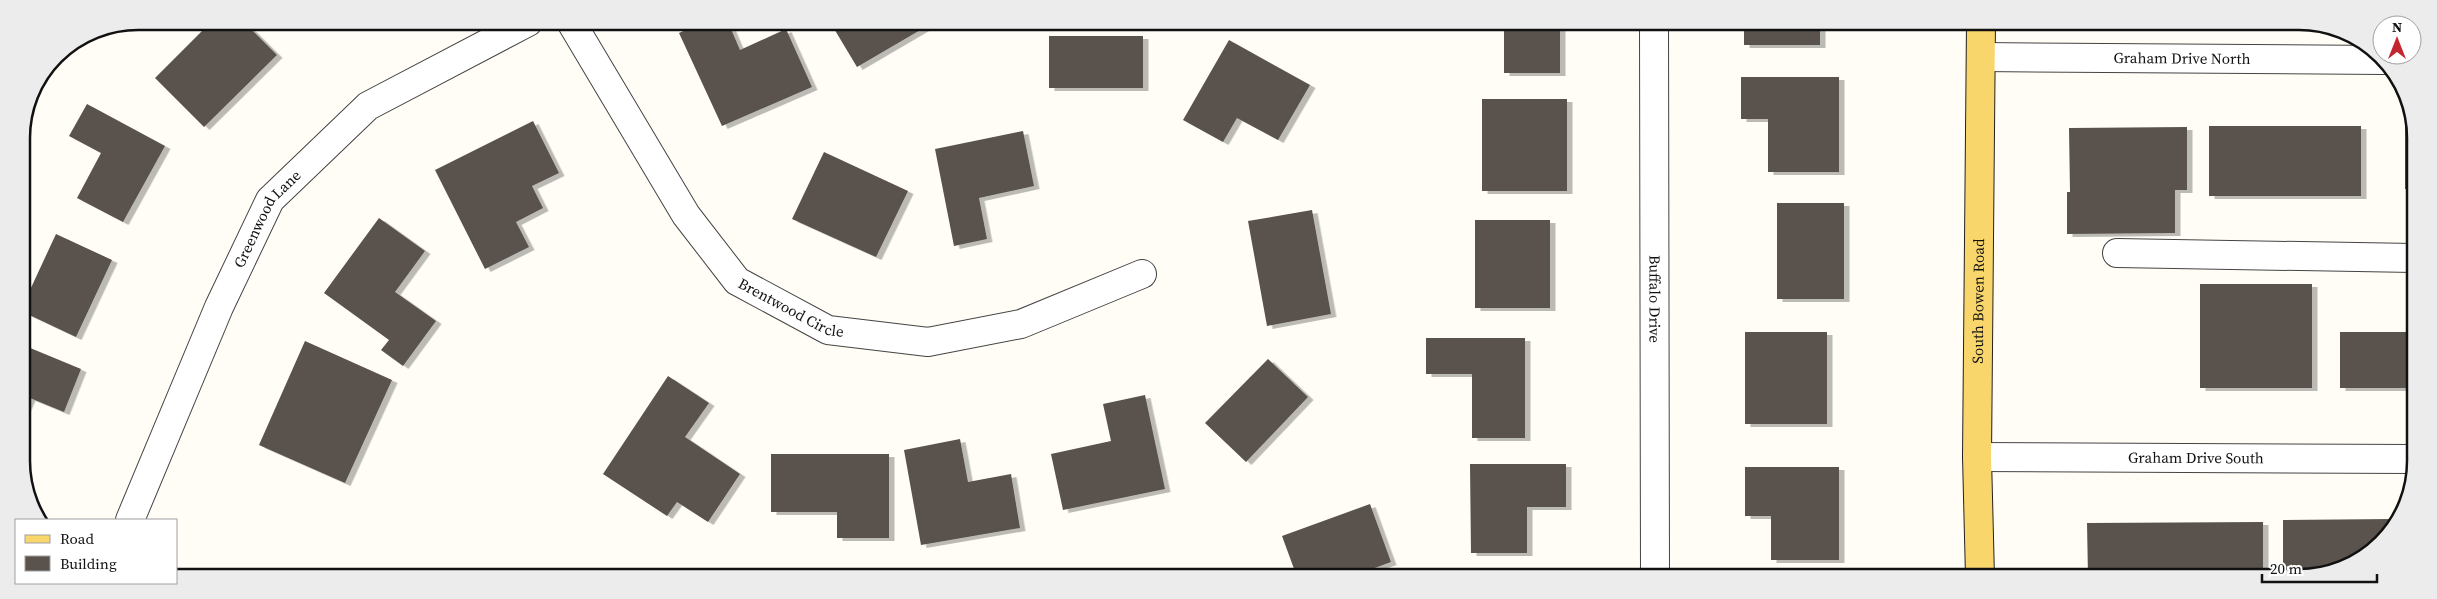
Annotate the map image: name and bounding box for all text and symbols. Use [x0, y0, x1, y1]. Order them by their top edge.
north arrow [2372, 15, 2422, 65]
text: N [2392, 17, 2402, 37]
street label: Graham Drive North [2113, 47, 2251, 69]
street label: Greenwood Lane [228, 165, 306, 271]
street label: South Bowen Road [1967, 238, 1989, 364]
street label: Buffalo Drive [1644, 255, 1666, 343]
street label: Brentwood Circle [735, 273, 845, 342]
street label: Graham Drive South [2128, 447, 2264, 468]
legend [15, 519, 178, 584]
text: Road [60, 528, 94, 549]
scale bar [2262, 552, 2377, 584]
text: Building [60, 553, 117, 574]
text: 20 m [2270, 558, 2302, 579]

